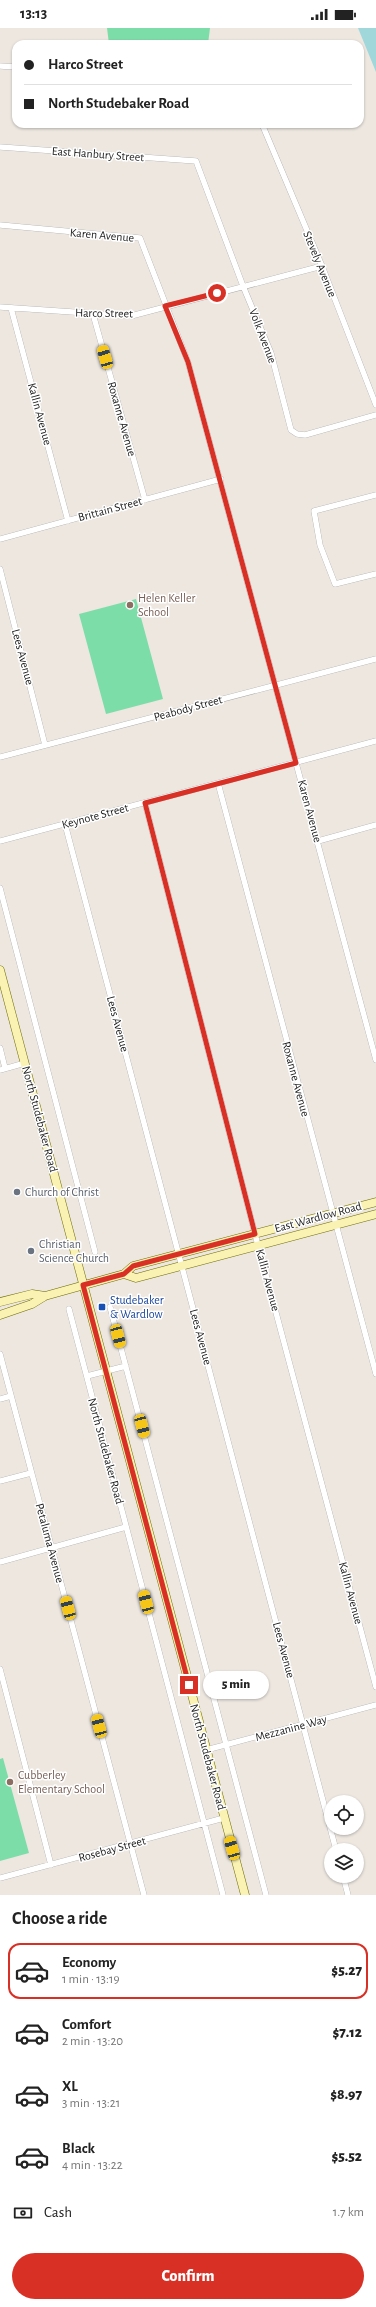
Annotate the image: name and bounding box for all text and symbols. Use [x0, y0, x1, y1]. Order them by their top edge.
text: 13:13 [20, 6, 47, 21]
text: Harco Street [48, 57, 123, 72]
text: North Studebaker Road [48, 96, 189, 111]
street label: East Hanbury Street [51, 145, 145, 164]
street label: Karen Avenue [69, 226, 135, 244]
street label: Stevely Avenue [300, 229, 339, 299]
route start [208, 284, 226, 302]
street label: Harco Street [75, 306, 133, 320]
street label: Volk Avenue [247, 307, 279, 365]
car [96, 344, 114, 370]
street label: Roxanne Avenue [106, 380, 138, 458]
street label: Kallin Avenue [26, 382, 54, 446]
street label: Brittain Street [77, 495, 143, 523]
place label: Helen Keller School [138, 592, 195, 618]
marker: Helen Keller School [125, 600, 135, 610]
street label: Lees Avenue [10, 628, 36, 686]
street label: Peabody Street [152, 693, 224, 724]
street label: Karen Avenue [296, 778, 324, 844]
street label: Keynote Street [60, 801, 130, 832]
street label: Lees Avenue [105, 995, 131, 1053]
street label: Roxanne Avenue [280, 1040, 312, 1118]
street label: North Studebaker Road [20, 1065, 60, 1173]
place label: Church of Christ [25, 1186, 99, 1198]
marker: Church of Christ [12, 1187, 22, 1197]
street label: East Wardlow Road [273, 1200, 363, 1234]
place label: Christian Science Church [39, 1238, 109, 1264]
marker: Christian Science Church [26, 1246, 36, 1256]
street label: Kallin Avenue [254, 1248, 282, 1312]
place label: Studebaker & Wardlow [110, 1294, 164, 1320]
marker: Studebaker & Wardlow [97, 1302, 107, 1312]
street label: Lees Avenue [188, 1308, 214, 1366]
car [109, 1323, 127, 1349]
street label: North Studebaker Road [86, 1397, 126, 1505]
car [133, 1413, 151, 1439]
street label: Petaluma Avenue [34, 1502, 66, 1584]
street label: Kallin Avenue [337, 1561, 365, 1625]
car [137, 1589, 155, 1615]
car [59, 1595, 77, 1621]
street label: Lees Avenue [271, 1621, 297, 1679]
callout: 5 min [203, 1671, 269, 1699]
route end [180, 1676, 198, 1694]
text: 5 min [222, 1678, 250, 1691]
street label: North Studebaker Road [188, 1703, 228, 1811]
car [90, 1713, 108, 1739]
street label: Mezzanine Way [254, 1713, 328, 1744]
place label: Cubberley Elementary School [18, 1769, 105, 1796]
marker: Cubberley Elementary School [5, 1777, 15, 1787]
map controls [324, 1795, 364, 1883]
button: locate [324, 1795, 364, 1835]
street label: Rosebay Street [77, 1834, 147, 1865]
car [223, 1835, 241, 1861]
button: layers [324, 1843, 364, 1883]
text: Choose a ride [12, 1910, 107, 1928]
icon: car [14, 1953, 50, 1989]
text: Economy [62, 1955, 116, 1970]
text: $5.27 [331, 1963, 362, 1978]
text: 1 min · 13:19 [62, 1973, 120, 1986]
icon: car [14, 2015, 50, 2051]
text: Comfort [62, 2017, 111, 2032]
text: $7.12 [332, 2025, 362, 2040]
text: 2 min · 13:20 [62, 2035, 123, 2048]
icon: car [14, 2077, 50, 2113]
text: XL [62, 2079, 78, 2094]
text: $8.97 [330, 2087, 362, 2102]
text: 3 min · 13:21 [62, 2097, 120, 2110]
icon: car [14, 2139, 50, 2175]
text: Black [62, 2141, 95, 2156]
text: $5.52 [331, 2149, 362, 2164]
text: 4 min · 13:22 [62, 2159, 123, 2172]
icon: cash [12, 2202, 34, 2224]
text: Cash [44, 2205, 72, 2220]
text: 1.7 km [333, 2206, 364, 2219]
button: Confirm [12, 2253, 364, 2299]

